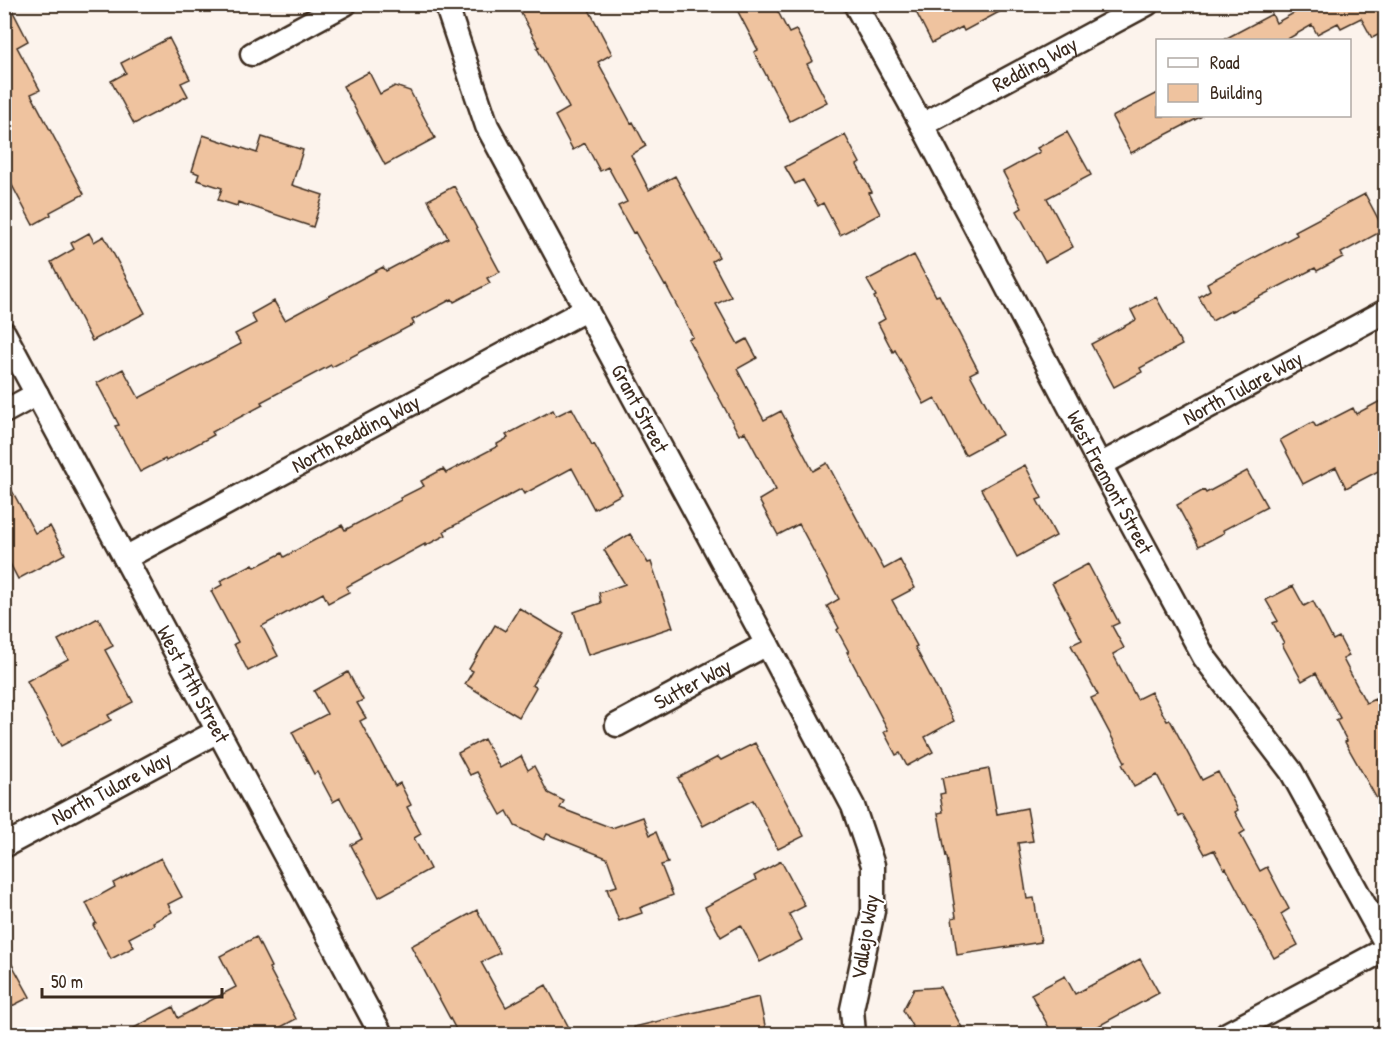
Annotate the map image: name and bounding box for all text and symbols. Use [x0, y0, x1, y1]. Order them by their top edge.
street label: Redding Way [987, 29, 1082, 99]
legend [1156, 39, 1351, 117]
text: Road [1210, 50, 1240, 75]
text: Building [1210, 80, 1262, 105]
street label: North Tulare Way [1177, 344, 1308, 432]
street label: Grant Street [604, 359, 676, 459]
street label: North Redding Way [286, 387, 425, 480]
street label: West Fremont Street [1060, 405, 1161, 560]
street label: West 17th Street [150, 620, 237, 749]
street label: Sutter Way [649, 651, 736, 716]
street label: North Tulare Way [46, 744, 176, 832]
street label: Vallejo Way [843, 892, 886, 982]
scale bar [42, 961, 222, 999]
text: 50 m [51, 969, 83, 994]

